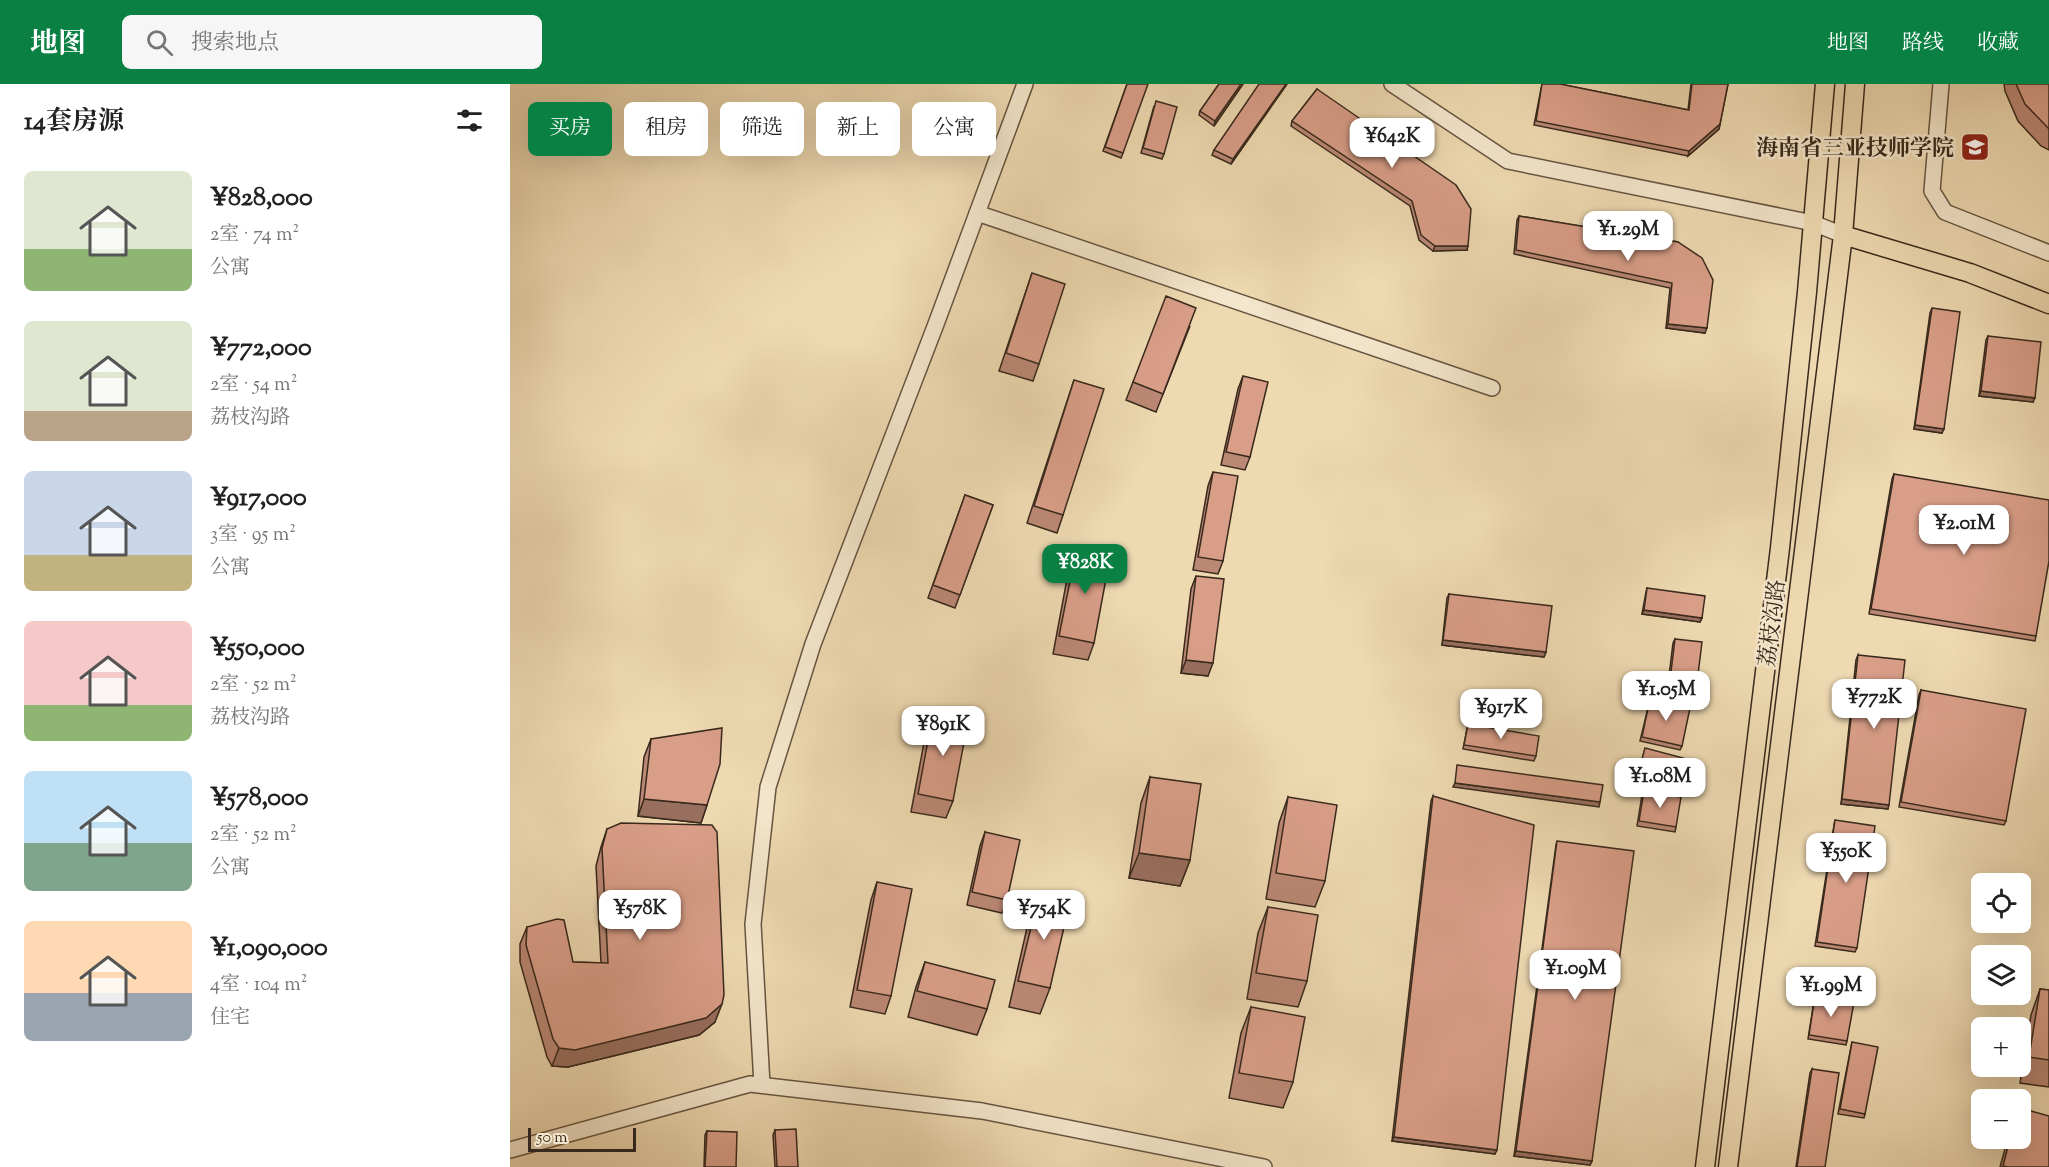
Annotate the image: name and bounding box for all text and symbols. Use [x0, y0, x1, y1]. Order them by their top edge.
search box [122, 15, 542, 69]
text: 地图 [30, 25, 86, 65]
icon: search [143, 26, 176, 59]
text: 搜索地点 [191, 28, 279, 60]
text: 地图 [1827, 29, 1869, 59]
text: 路线 [1902, 29, 1944, 59]
text: 收藏 [1977, 29, 2019, 59]
chip: 买房 [528, 102, 612, 156]
chip: 租房 [624, 102, 708, 156]
chip: 筛选 [720, 102, 804, 156]
chip: 新上 [816, 102, 900, 156]
chip: 公寓 [912, 102, 996, 156]
text: 14套房源 [24, 104, 124, 141]
icon: filters [453, 104, 486, 137]
pin: ¥642K [1350, 118, 1434, 169]
text: ¥642K [1364, 123, 1420, 152]
school or university icon: 海南省三亚技师学院 [1959, 131, 1991, 163]
place label: 海南省三亚技师学院 [1756, 134, 1954, 166]
text: ¥828,000 [210, 180, 313, 217]
icon: home [72, 195, 144, 267]
pin: ¥1.29M [1579, 211, 1677, 262]
text: ¥1.29M [1597, 216, 1659, 245]
text: 2室 · 74 m² [210, 221, 299, 250]
text: 公寓 [210, 254, 250, 283]
text: ¥772,000 [210, 330, 312, 367]
icon: home [72, 345, 144, 417]
text: 2室 · 54 m² [210, 371, 297, 400]
text: 荔枝沟路 [210, 404, 290, 433]
text: ¥917,000 [210, 480, 307, 517]
icon: home [72, 495, 144, 567]
pin: ¥2.01M [1915, 505, 2013, 556]
text: ¥2.01M [1933, 510, 1995, 539]
text: 3室 · 95 m² [210, 521, 296, 550]
pin: ¥828K [1043, 544, 1127, 595]
text: ¥828K [1056, 549, 1114, 578]
text: 公寓 [210, 554, 250, 583]
street label: 荔枝沟路 [1753, 578, 1795, 669]
text: ¥550,000 [210, 630, 305, 667]
icon: home [72, 645, 144, 717]
text: 2室 · 52 m² [210, 671, 297, 700]
pin: ¥1.05M [1617, 671, 1715, 722]
text: ¥1.05M [1636, 676, 1696, 705]
pin: ¥772K [1832, 679, 1916, 730]
text: ¥772K [1846, 684, 1902, 713]
pin: ¥917K [1459, 689, 1543, 740]
text: ¥917K [1474, 694, 1528, 723]
text: 荔枝沟路 [210, 704, 290, 733]
pin: ¥891K [901, 706, 985, 757]
text: ¥891K [916, 711, 970, 740]
pin: ¥1.08M [1611, 758, 1709, 809]
text: ¥1.08M [1629, 763, 1691, 792]
text: ¥578,000 [210, 780, 308, 817]
icon: home [72, 795, 144, 867]
text: 2室 · 52 m² [210, 821, 297, 850]
pin: ¥550K [1804, 833, 1888, 884]
text: ¥550K [1820, 838, 1872, 867]
text: 公寓 [210, 854, 250, 883]
map controls [1971, 873, 2031, 1149]
button: locate [1971, 873, 2031, 933]
pin: ¥578K [598, 890, 682, 941]
pin: ¥754K [1002, 890, 1086, 941]
text: ¥578K [613, 895, 667, 924]
text: ¥754K [1017, 895, 1071, 924]
text: ¥1,090,000 [210, 930, 328, 967]
icon: home [72, 945, 144, 1017]
button: layers [1971, 945, 2031, 1005]
pin: ¥1.09M [1526, 950, 1624, 1001]
text: ¥1.09M [1544, 955, 1606, 984]
pin: ¥1.99M [1782, 967, 1880, 1018]
text: 4室 · 104 m² [210, 971, 307, 1000]
text: ¥1.99M [1800, 972, 1862, 1001]
text: 住宅 [210, 1004, 250, 1033]
button: + [1971, 1017, 2031, 1077]
button: − [1971, 1089, 2031, 1149]
scale bar [528, 1125, 636, 1152]
text: 50 m [537, 1127, 568, 1150]

